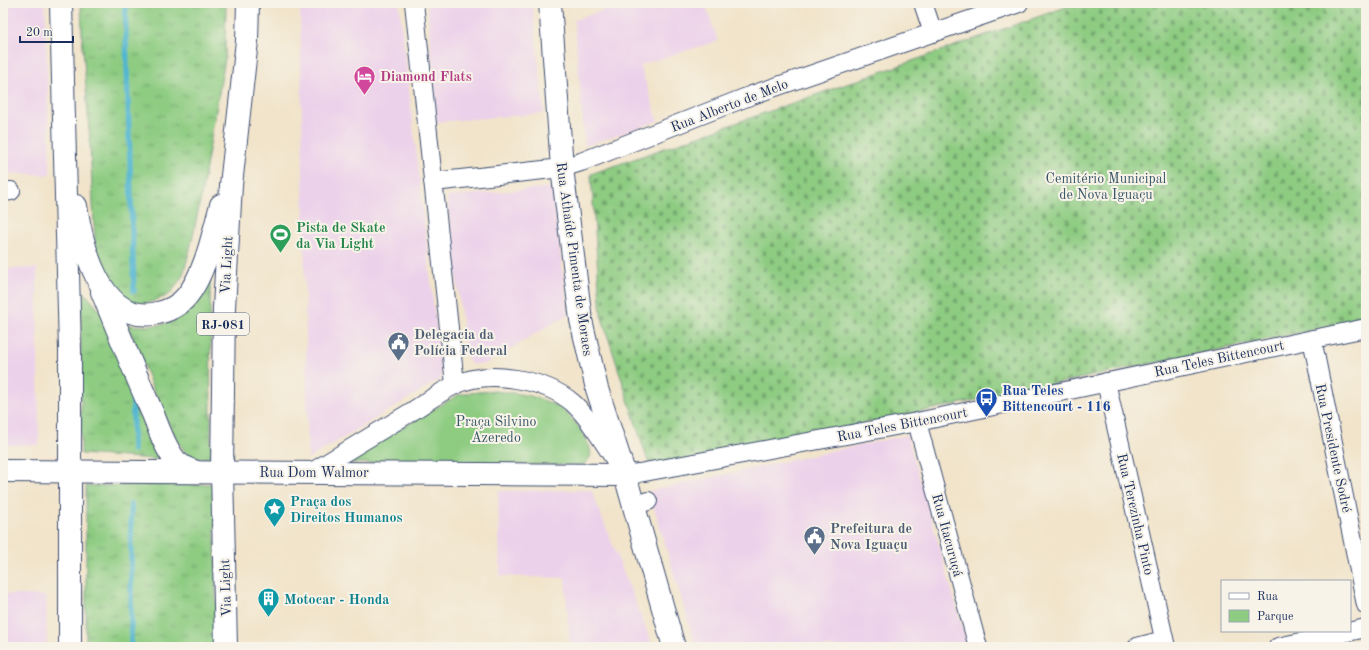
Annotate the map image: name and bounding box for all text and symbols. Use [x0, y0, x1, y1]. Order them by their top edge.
scale bar [20, 18, 73, 44]
text: 20 m [26, 27, 53, 39]
hotel icon: Diamond Flats [352, 63, 378, 96]
place label: Diamond Flats [380, 70, 472, 84]
street label: Rua Alberto de Melo [669, 77, 790, 135]
street label: Rua Athaíde Pimenta de Moraes [553, 161, 595, 357]
park label: Cemitério Municipal de Nova Iguaçu [1046, 172, 1167, 202]
place label: Pista de Skate da Via Light [296, 221, 386, 251]
sports icon: Pista de Skate da Via Light [268, 222, 294, 255]
street label: Via Light [218, 236, 236, 294]
road number: RJ-081 [197, 313, 249, 335]
place label: Delegacia da Polícia Federal [414, 328, 507, 358]
public building icon: Delegacia da Polícia Federal [386, 329, 412, 362]
street label: Rua Teles Bittencourt [1153, 338, 1286, 380]
street label: Rua Presidente Sodré [1312, 382, 1354, 514]
place label: Rua Teles Bittencourt - 116 [1002, 384, 1111, 414]
bus stop icon: Rua Teles Bittencourt - 116 [973, 385, 999, 418]
street label: Rua Teles Bittencourt [836, 405, 969, 444]
park label: Praça Silvino Azeredo [455, 415, 537, 445]
street label: Rua Terezinha Pinto [1114, 452, 1156, 577]
street label: Rua Dom Walmor [259, 466, 369, 480]
street label: Rua Itacuruçá [929, 492, 965, 578]
place label: Praça dos Direitos Humanos [290, 495, 402, 525]
place icon: Praça dos Direitos Humanos [261, 496, 287, 529]
place label: Prefeitura de Nova Iguaçu [830, 522, 912, 552]
public building icon: Prefeitura de Nova Iguaçu [801, 523, 827, 556]
street label: Via Light [218, 559, 234, 617]
legend [1221, 580, 1351, 632]
building icon: Motocar - Honda [256, 586, 282, 619]
text: Rua [1257, 591, 1278, 603]
place label: Motocar - Honda [284, 593, 389, 607]
text: Parque [1257, 611, 1294, 623]

